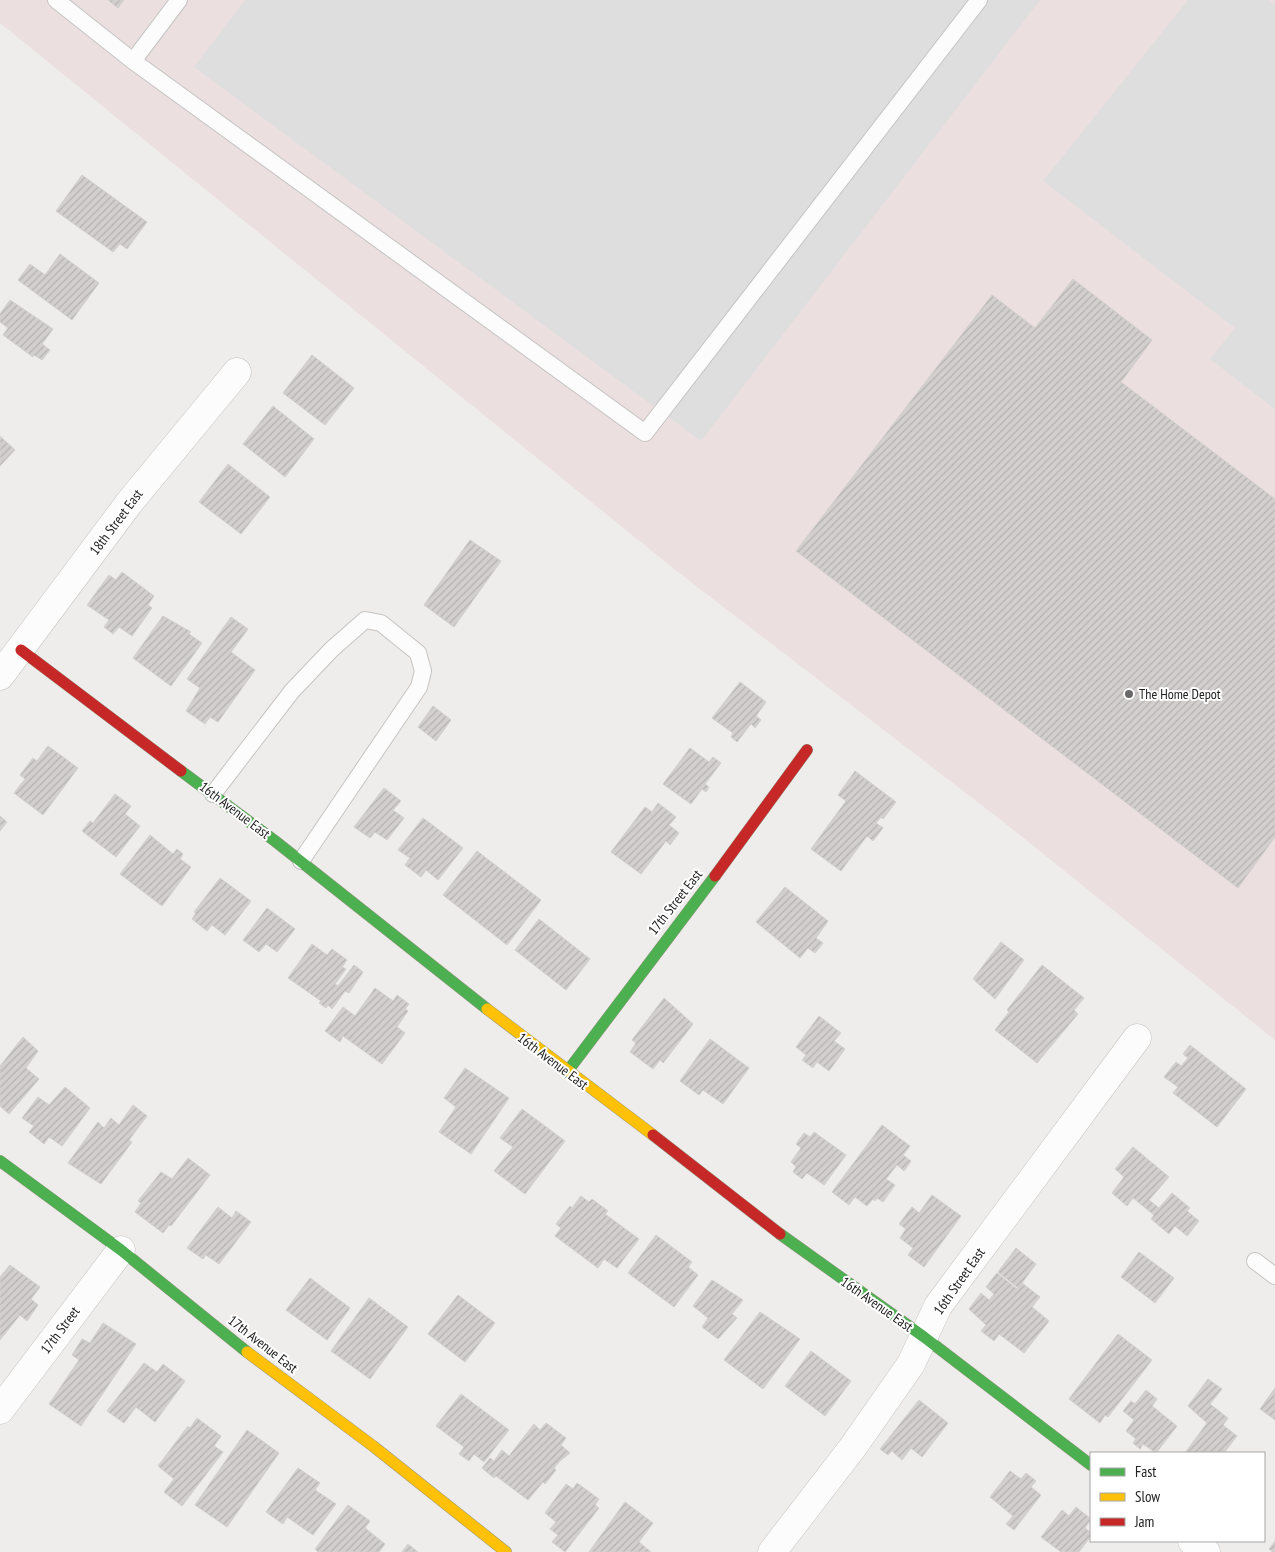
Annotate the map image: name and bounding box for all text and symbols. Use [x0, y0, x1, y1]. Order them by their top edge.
street label: 18th Street East [85, 485, 147, 558]
place label: The Home Depot [1139, 685, 1221, 703]
marker: The Home Depot [1123, 688, 1135, 700]
street label: 16th Avenue East [196, 778, 274, 842]
street label: 17th Street East [644, 866, 706, 938]
street label: 16th Avenue East [514, 1029, 592, 1093]
street label: 16th Street East [929, 1244, 989, 1318]
street label: 16th Avenue East [838, 1273, 917, 1335]
street label: 17th Street [36, 1303, 84, 1357]
street label: 17th Avenue East [224, 1311, 302, 1377]
legend [1090, 1452, 1265, 1542]
text: Fast [1135, 1462, 1156, 1481]
text: Slow [1135, 1487, 1160, 1506]
text: Jam [1134, 1512, 1154, 1531]

